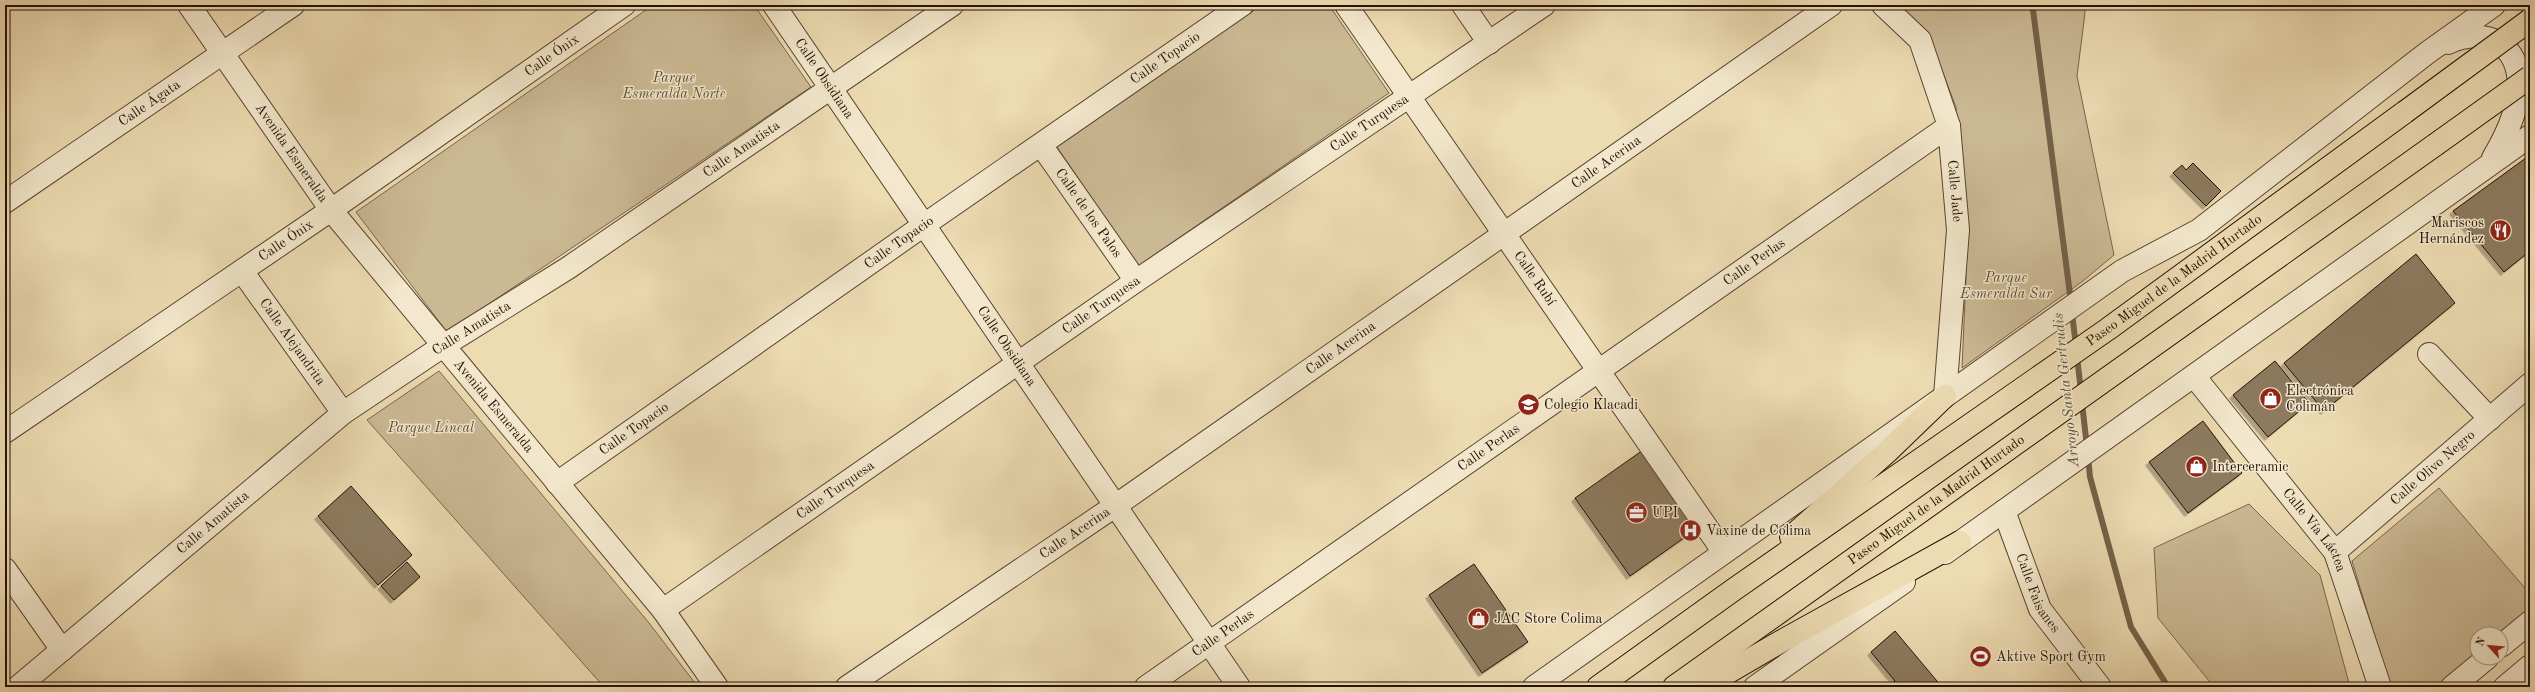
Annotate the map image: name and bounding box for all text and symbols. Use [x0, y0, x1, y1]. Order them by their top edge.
street label: Calle Topacio [1128, 29, 1203, 87]
street label: Calle Ónix [522, 32, 582, 79]
street label: Calle Obsidiana [792, 36, 856, 121]
park label: Parque Esmeralda Norte [622, 71, 726, 101]
street label: Calle Ágata [116, 77, 183, 129]
street label: Calle Turquesa [1328, 92, 1411, 155]
street label: Avenida Esmeralda [253, 101, 330, 205]
street label: Calle Amatista [701, 118, 782, 180]
street label: Calle Acerina [1569, 133, 1644, 191]
street label: Calle Jade [1945, 159, 1964, 223]
street label: Calle de los Palos [1053, 166, 1124, 260]
street label: Paseo Miguel de la Madrid Hurtado [2084, 212, 2264, 349]
street label: Calle Topacio [862, 214, 936, 272]
place label: Mariscos Hernández [2419, 216, 2484, 246]
street label: Calle Ónix [256, 217, 316, 264]
restaurant icon: Mariscos Hernández [2487, 218, 2513, 244]
street label: Calle Perlas [1721, 236, 1788, 288]
street label: Calle Rubí [1511, 248, 1558, 308]
park label: Parque Esmeralda Sur [1959, 271, 2053, 301]
street label: Calle Turquesa [1060, 273, 1143, 337]
street label: Calle Alejandrita [257, 296, 328, 388]
street label: Calle Amatista [430, 299, 513, 358]
street label: Calle Obsidiana [975, 304, 1039, 389]
water label: Arroyo Santa Gertrudis [2051, 312, 2083, 469]
street label: Calle Acerina [1303, 319, 1378, 377]
street label: Avenida Esmeralda [451, 357, 536, 455]
place label: Electrónica Colimán [2286, 384, 2354, 414]
shop icon: Electrónica Colimán [2258, 386, 2284, 412]
school or university icon: Colegio Klacadi [1515, 392, 1541, 418]
place label: Colegio Klacadi [1544, 398, 1638, 412]
street label: Calle Topacio [597, 400, 671, 458]
park label: Parque Lineal [387, 421, 474, 436]
street label: Calle Perlas [1455, 421, 1522, 474]
street label: Calle Olivo Negro [2388, 428, 2478, 508]
street label: Paseo Miguel de la Madrid Hurtado [1845, 433, 2027, 568]
shop icon: Interceramic [2183, 454, 2209, 480]
street label: Calle Turquesa [794, 458, 877, 522]
place label: Interceramic [2212, 460, 2288, 474]
street label: Calle Vía Láctea [2280, 486, 2348, 574]
street label: Calle Amatista [174, 488, 252, 557]
office icon: UPI [1624, 500, 1650, 526]
street label: Calle Acerina [1037, 504, 1113, 562]
place label: UPI [1652, 506, 1678, 520]
hospital icon: Vaxine de Colima [1677, 518, 1703, 544]
place label: Vaxine de Colima [1706, 524, 1811, 538]
street label: Calle Faisanes [2013, 551, 2063, 635]
shop icon: JAC Store Colima [1465, 606, 1491, 632]
street label: Calle Perlas [1190, 607, 1257, 660]
place label: JAC Store Colima [1494, 612, 1603, 626]
north arrow [2469, 626, 2509, 666]
text: N [2475, 635, 2489, 648]
sports icon: Aktive Sport Gym [1967, 644, 1993, 670]
place label: Aktive Sport Gym [1996, 650, 2106, 664]

